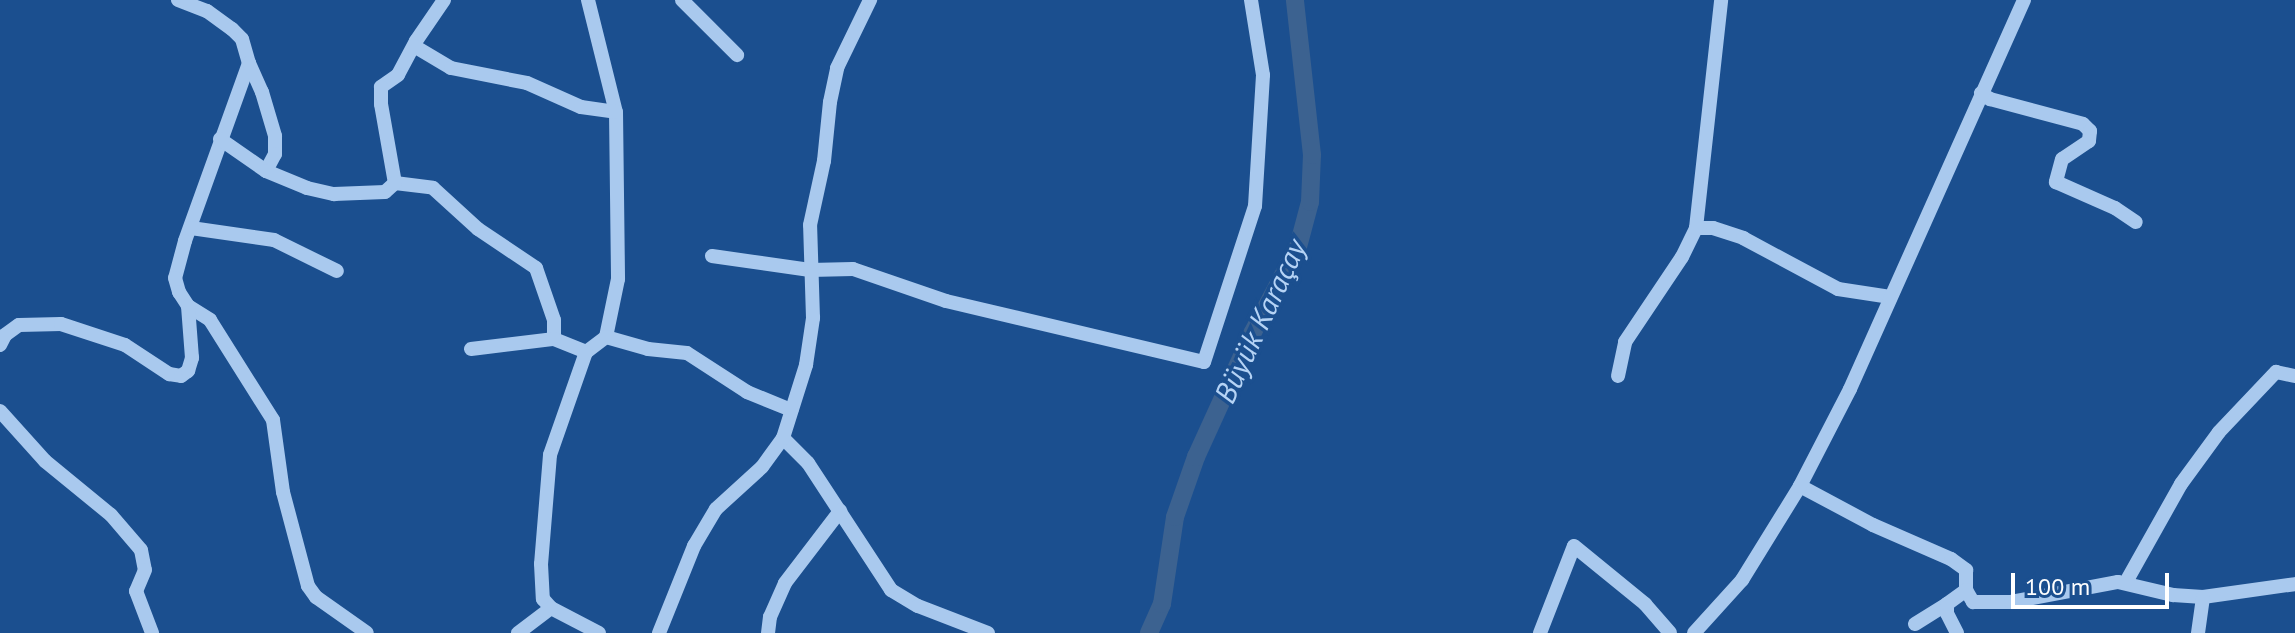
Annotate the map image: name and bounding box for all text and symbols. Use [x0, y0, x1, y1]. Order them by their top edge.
water label: Büyük Karaçay [1206, 233, 1314, 409]
scale bar [2015, 557, 2173, 607]
text: 100 m [2025, 571, 2090, 602]

